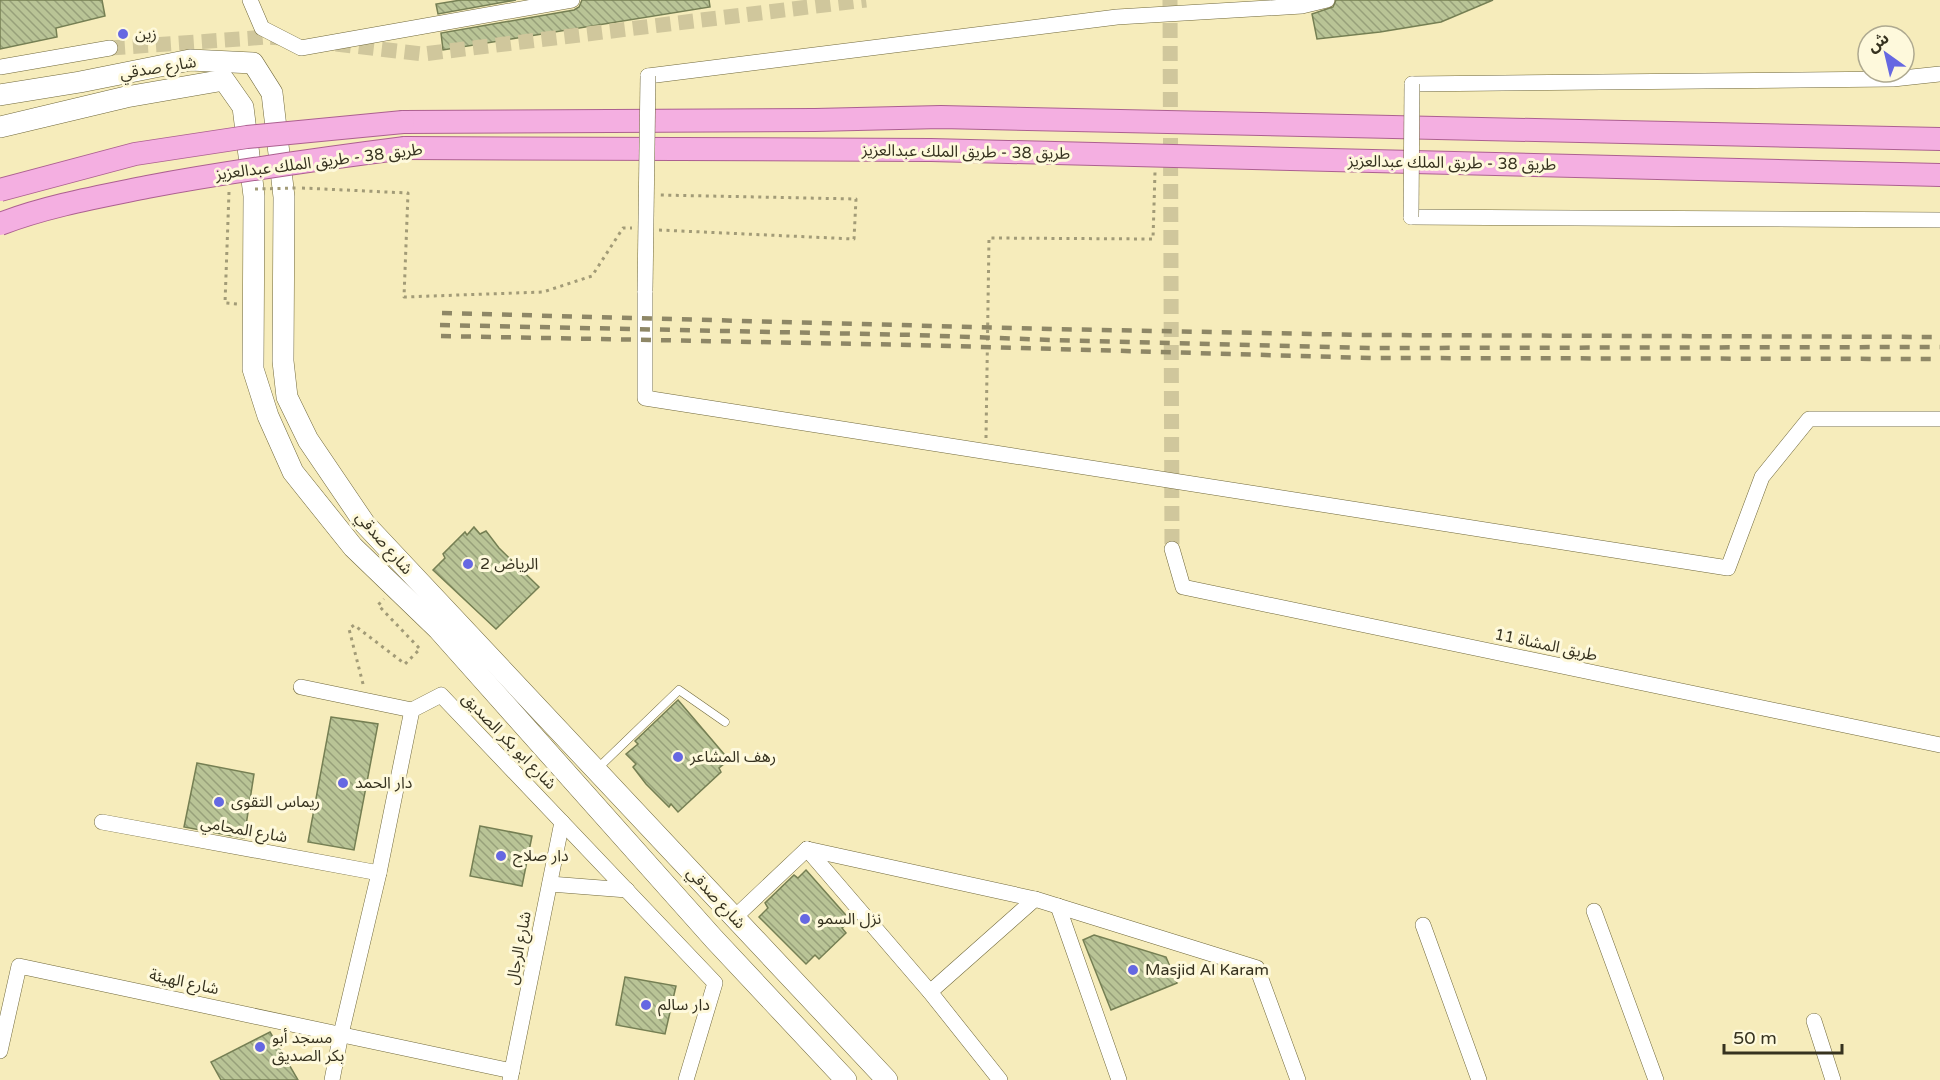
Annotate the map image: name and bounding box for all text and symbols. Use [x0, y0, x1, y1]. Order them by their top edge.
place label: زين [135, 24, 157, 44]
north arrow [1856, 24, 1916, 84]
marker: زين [116, 27, 130, 41]
text: ش [1863, 28, 1893, 57]
street label: شارع صدقي [118, 52, 198, 86]
street label: طريق 38 - طريق الملك عبدالعزيز [213, 139, 424, 185]
street label: طريق 38 - طريق الملك عبدالعزيز [861, 140, 1070, 164]
street label: طريق 38 - طريق الملك عبدالعزيز [1347, 151, 1556, 175]
street label: شارع صدقي [350, 507, 417, 580]
place label: الرياض 2 [480, 554, 538, 574]
marker: الرياض 2 [461, 557, 475, 571]
street label: طريق المشاة 11 [1493, 624, 1599, 666]
street label: شارع ابو بكر الصديق [456, 688, 560, 795]
place label: رهف المشاعر [689, 747, 776, 767]
marker: رهف المشاعر [671, 750, 685, 764]
place label: دار الحمد [355, 773, 412, 793]
marker: دار الحمد [336, 776, 350, 790]
place label: ريماس التقوى [231, 792, 320, 812]
marker: ريماس التقوى [212, 795, 226, 809]
street label: شارع المحامي [199, 813, 289, 849]
place label: دار صلاح [513, 846, 569, 868]
marker: دار صلاح [494, 849, 508, 863]
street label: شارع صدقي [681, 863, 750, 934]
place label: نزل السمو [817, 909, 881, 929]
street label: شارع الرجال [502, 910, 538, 987]
marker: نزل السمو [798, 912, 812, 926]
place label: Masjid Al Karam [1145, 960, 1269, 980]
marker: Masjid Al Karam [1126, 963, 1140, 977]
street label: شارع الهيئة [147, 965, 221, 1001]
place label: دار سالم [658, 995, 710, 1017]
marker: دار سالم [639, 998, 653, 1012]
scale bar [1724, 1017, 1842, 1055]
text: 50 m [1733, 1027, 1777, 1049]
place label: مسجد أبو بكر الصديق [272, 1028, 344, 1066]
marker: مسجد أبو بكر الصديق [253, 1040, 267, 1054]

